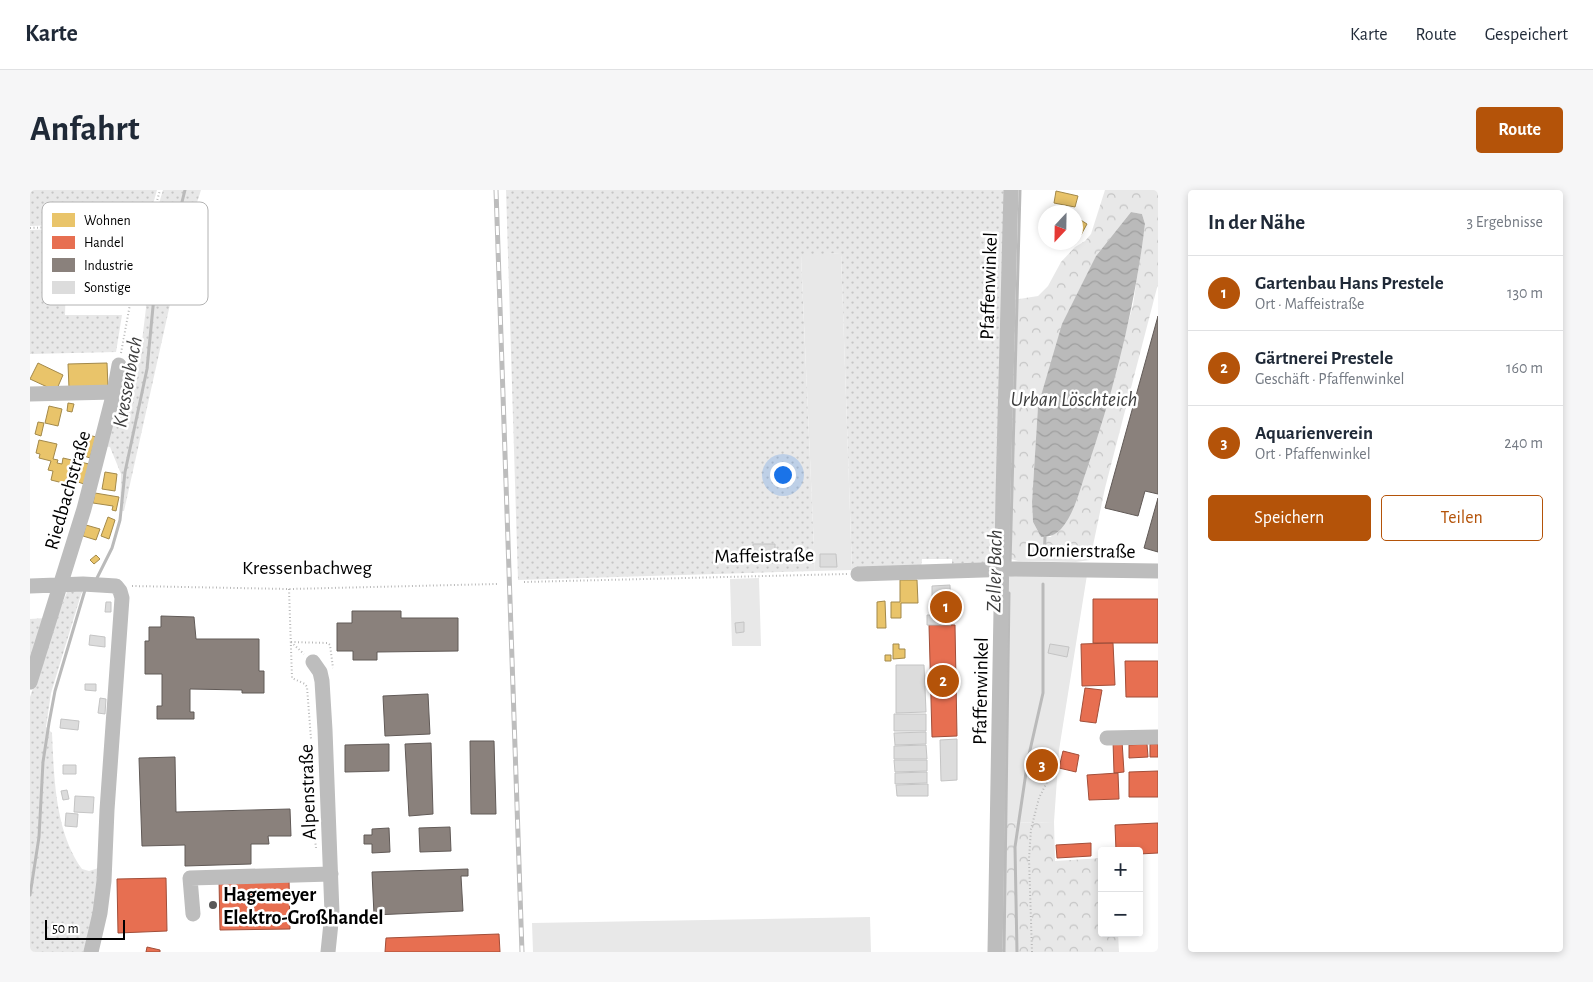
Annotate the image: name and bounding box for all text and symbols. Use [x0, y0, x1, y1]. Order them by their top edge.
text: Karte [25, 22, 78, 46]
text: Karte [1350, 26, 1387, 44]
text: Route [1415, 26, 1457, 44]
text: Gespeichert [1485, 26, 1568, 44]
button: Route [1476, 107, 1563, 153]
text: Anfahrt [30, 112, 140, 147]
legend [42, 202, 208, 305]
north arrow [1038, 205, 1083, 250]
text: In der Nähe [1208, 212, 1305, 233]
text: Wohnen [84, 214, 131, 228]
text: 3 Ergebnisse [1466, 214, 1543, 230]
street label: Pfaffenwinkel [977, 232, 1001, 340]
text: Handel [84, 236, 124, 250]
text: Industrie [84, 259, 133, 273]
text: Gartenbau Hans Prestele [1255, 274, 1444, 293]
text: Sonstige [84, 281, 131, 295]
text: 1 [1221, 285, 1227, 301]
text: 130 m [1507, 285, 1543, 301]
text: Ort · Maffeistraße [1255, 296, 1364, 312]
water label: Kressenbach [109, 335, 146, 429]
text: Gärtnerei Prestele [1255, 349, 1393, 368]
text: 2 [1220, 360, 1228, 376]
text: 160 m [1506, 360, 1543, 376]
text: Geschäft · Pfaffenwinkel [1255, 371, 1405, 387]
water label: Urban Löschteich [1011, 389, 1137, 410]
text: Aquarienverein [1255, 424, 1373, 443]
street label: Riedbachstraße [41, 429, 94, 552]
text: 3 [1221, 435, 1227, 451]
text: 240 m [1504, 435, 1543, 451]
text: Ort · Pfaffenwinkel [1255, 446, 1371, 462]
your location [770, 462, 796, 488]
button: Speichern [1208, 495, 1371, 541]
button: Teilen [1381, 495, 1543, 541]
water label: Zeller Bach [983, 529, 1006, 613]
street label: Dornierstraße [1026, 540, 1136, 562]
street label: Maffeistraße [714, 545, 814, 567]
street label: Kressenbachweg [242, 558, 372, 578]
pin: 1 [930, 588, 962, 626]
street label: Pfaffenwinkel [970, 637, 992, 745]
pin: 2 [927, 662, 959, 700]
street label: Alpenstraße [296, 744, 320, 840]
pin: 3 [1026, 746, 1058, 784]
map controls [1098, 847, 1143, 937]
button: + [1098, 847, 1143, 892]
place label: Hagemeyer Elektro-Großhandel [223, 885, 384, 928]
button: − [1098, 892, 1143, 937]
marker: Hagemeyer Elektro-Großhandel [207, 899, 219, 911]
scale bar [45, 917, 125, 940]
text: 50 m [52, 922, 79, 936]

